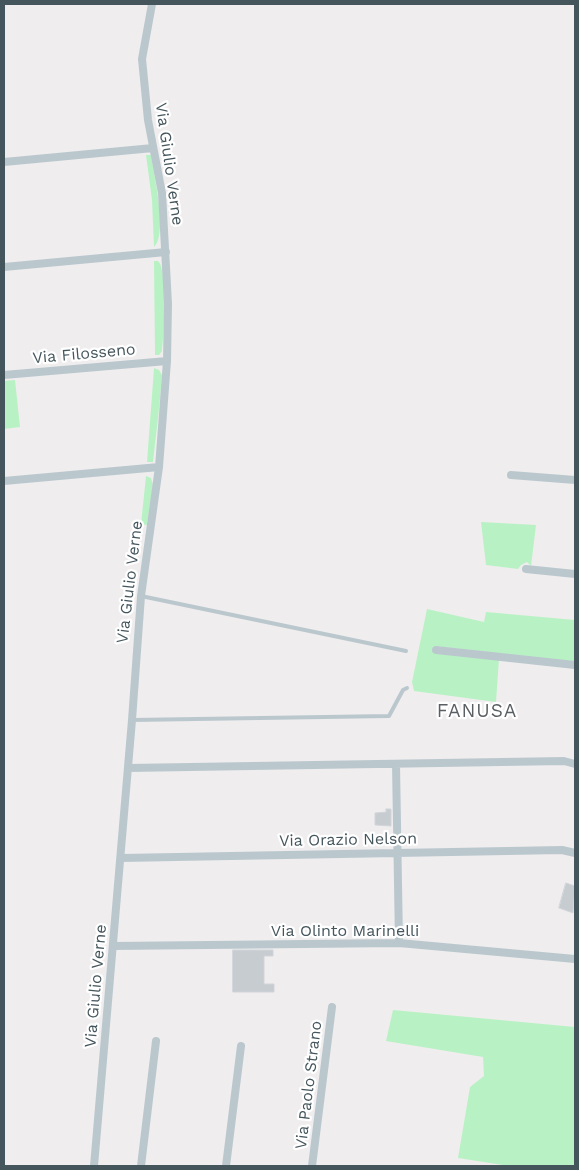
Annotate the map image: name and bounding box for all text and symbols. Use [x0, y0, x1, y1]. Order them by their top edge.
street label: Via Giulio Verne [151, 101, 187, 227]
street label: Via Filosseno [32, 340, 136, 368]
street label: Via Giulio Verne [113, 519, 147, 645]
district label: FANUSA [436, 700, 518, 722]
street label: Via Orazio Nelson [279, 829, 417, 851]
street label: Via Olinto Marinelli [271, 921, 419, 941]
street label: Via Giulio Verne [81, 924, 111, 1048]
street label: Via Paolo Strano [292, 1020, 326, 1150]

